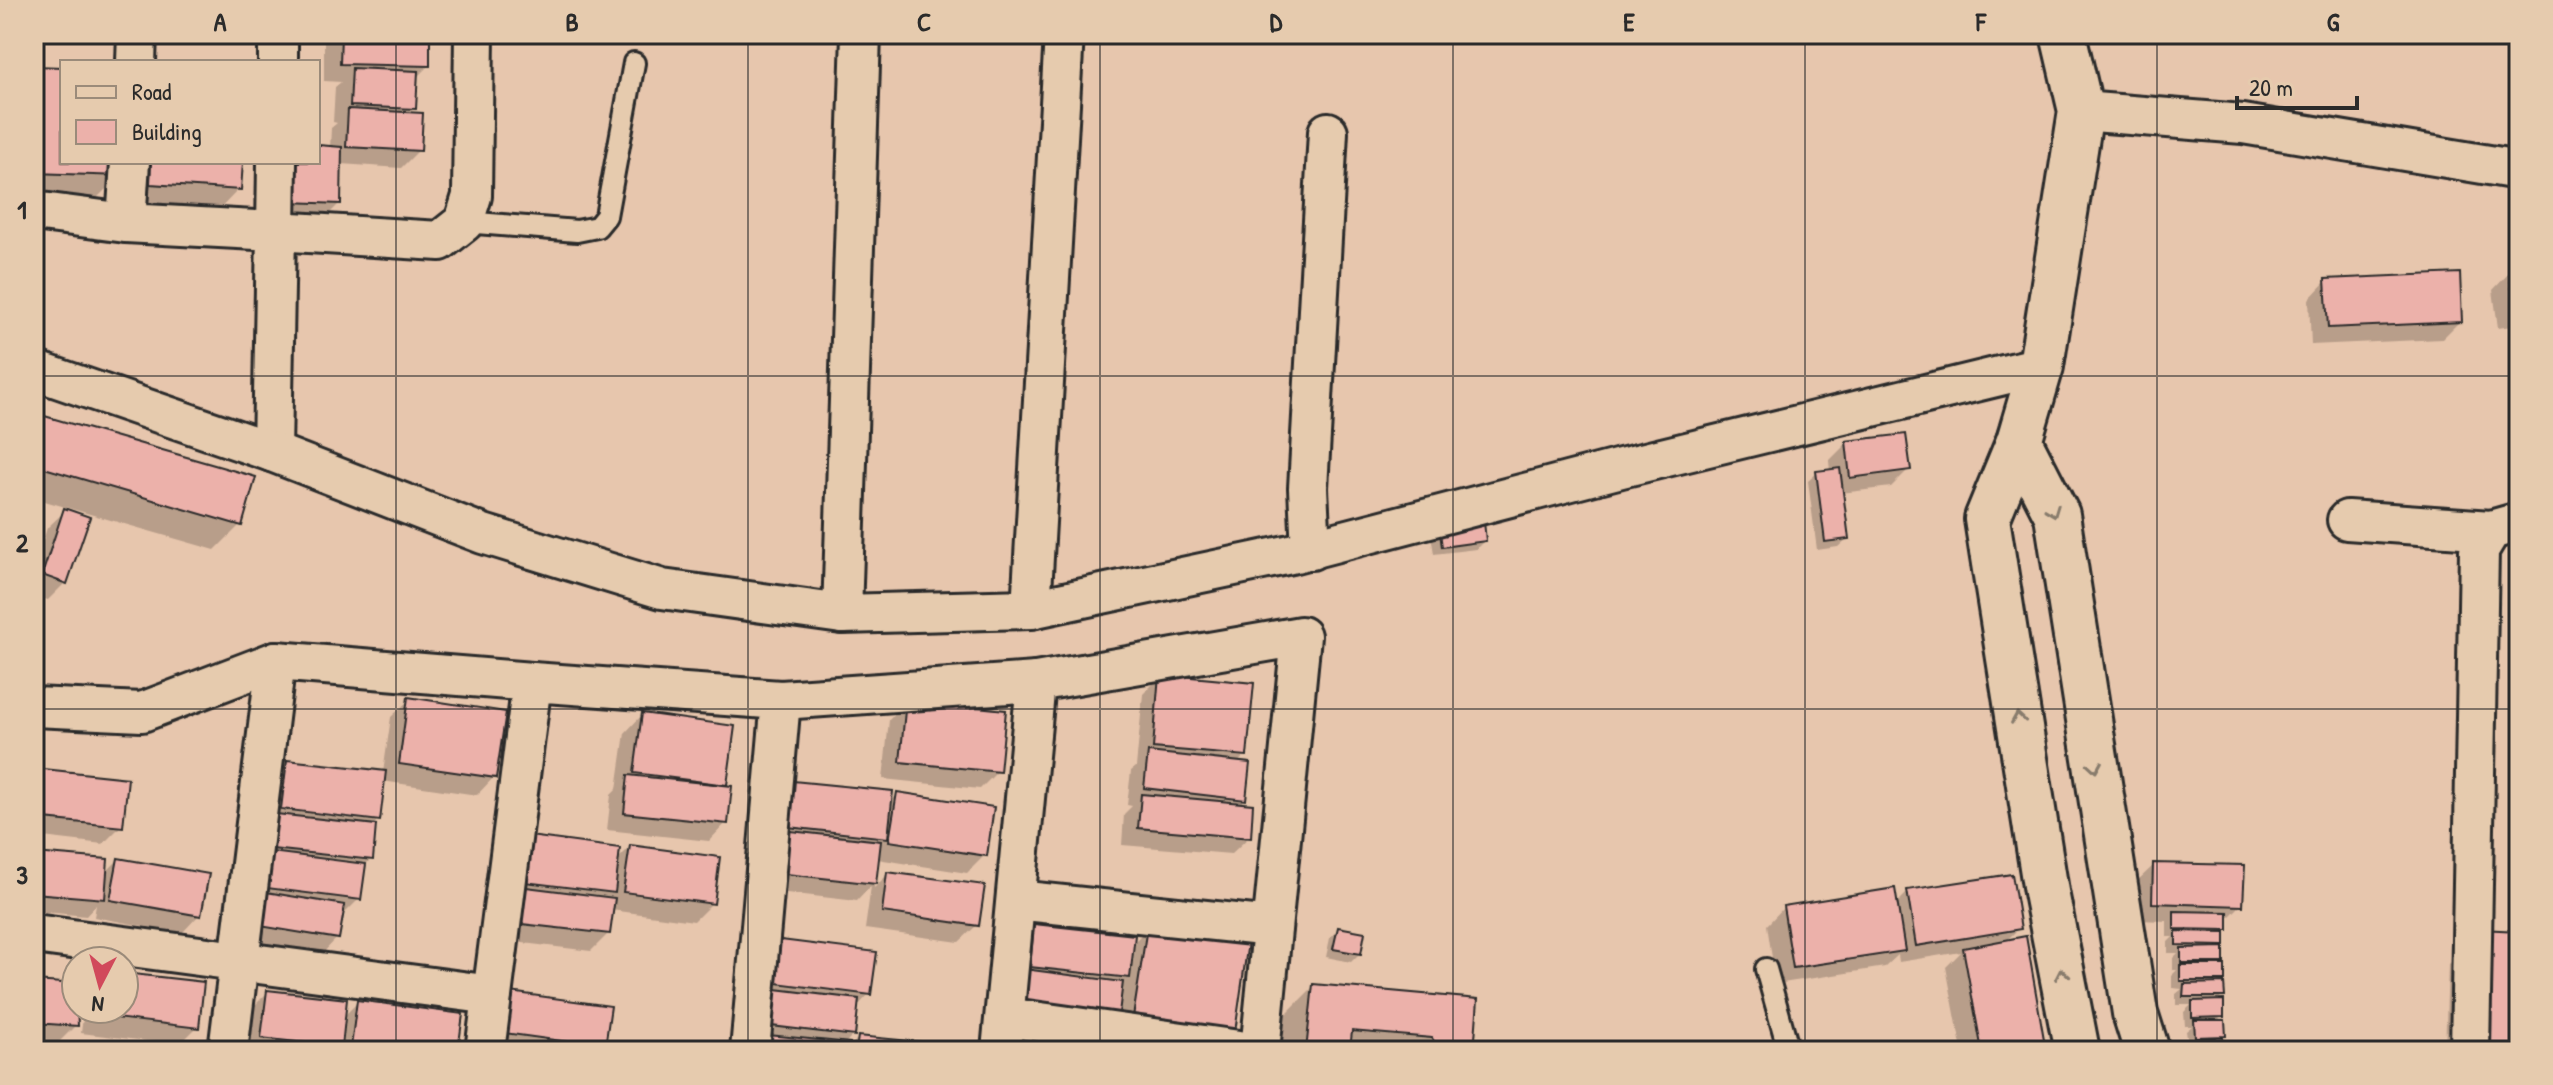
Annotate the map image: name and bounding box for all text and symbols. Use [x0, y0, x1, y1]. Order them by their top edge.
text: A [214, 4, 227, 39]
text: B [565, 4, 579, 39]
text: C [917, 4, 931, 39]
text: D [1270, 4, 1283, 39]
text: E [1623, 4, 1635, 39]
text: F [1975, 4, 1987, 39]
text: G [2327, 4, 2340, 39]
legend [60, 60, 320, 164]
scale bar [2237, 60, 2357, 110]
text: 20 m [2249, 71, 2293, 103]
text: Road [132, 75, 171, 107]
text: Building [132, 115, 202, 147]
text: 1 [17, 192, 27, 227]
one-way arrow [2043, 503, 2060, 517]
text: 2 [16, 525, 29, 560]
one-way arrow [2011, 711, 2028, 725]
one-way arrow [2086, 760, 2103, 774]
text: 3 [16, 857, 28, 892]
north arrow [60, 945, 140, 1025]
one-way arrow [2054, 968, 2071, 982]
text: N [90, 989, 105, 1020]

